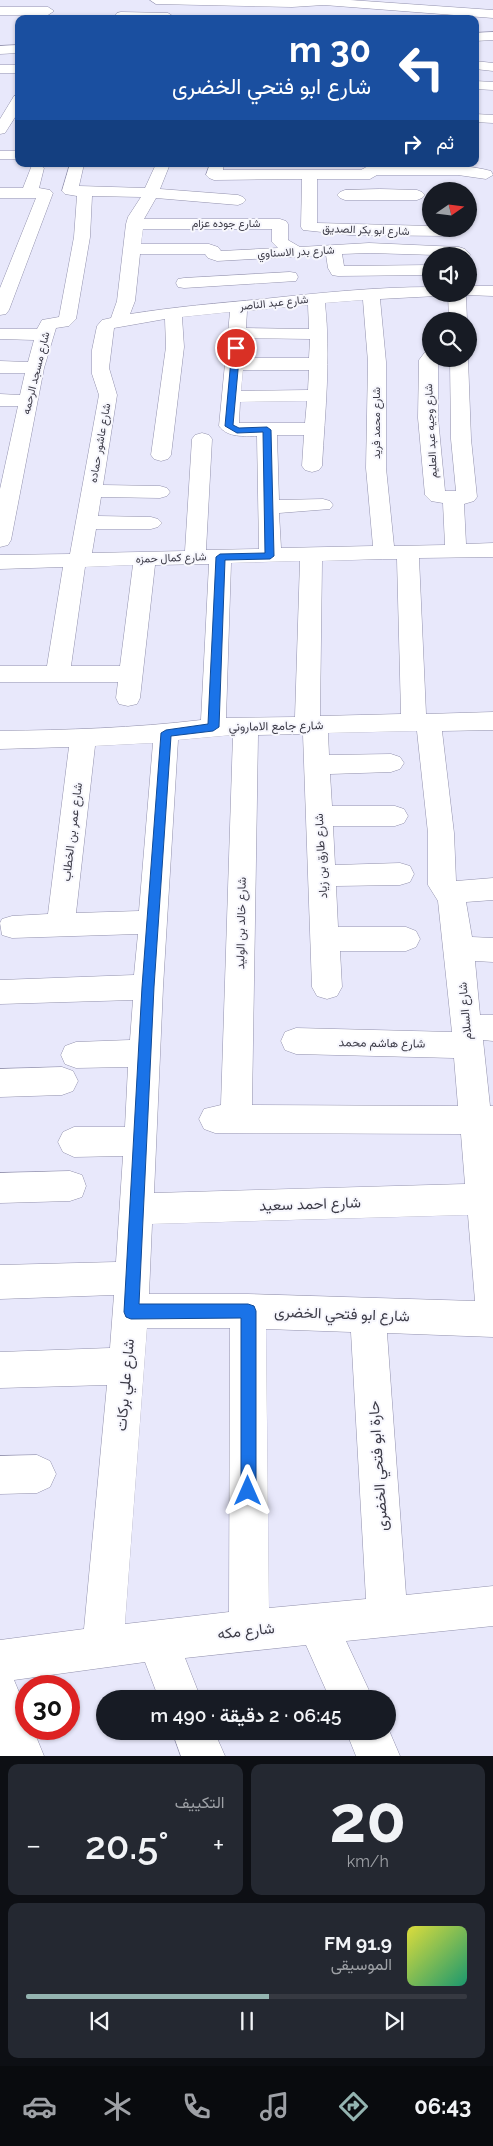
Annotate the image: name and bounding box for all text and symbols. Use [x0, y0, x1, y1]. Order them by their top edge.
text: 30 m [289, 29, 371, 70]
icon: left [389, 35, 454, 100]
text: شارع ابو فتحي الخضرى [172, 73, 371, 99]
icon: right [398, 130, 426, 158]
text: ثم [436, 131, 454, 153]
north arrow [422, 182, 478, 238]
map controls [422, 182, 477, 367]
street label: شارع جوده عزام [192, 217, 261, 231]
street label: شارع ابو بكر الصديق [322, 222, 410, 239]
street label: شارع بدر الاسناوي [257, 243, 335, 264]
button: sound [422, 247, 477, 302]
street label: شارع عبد الناصر [238, 293, 309, 314]
button: search [422, 312, 477, 367]
pin [215, 327, 257, 369]
street label: شارع مسجد الرحمه [19, 330, 54, 416]
icon: arrive [222, 334, 250, 362]
street label: شارع وجيه عبد العليم [422, 383, 441, 478]
street label: شارع محمد فريد [370, 387, 384, 459]
street label: شارع عاشور حماده [87, 402, 114, 484]
street label: شارع كمال حمزه [135, 550, 207, 567]
street label: شارع جامع الاماروني [229, 718, 323, 737]
street label: شارع عمر بن الخطاب [59, 782, 87, 882]
street label: شارع طارق بن زياد [312, 813, 332, 899]
street label: شارع خالد بن الوليد [233, 877, 251, 969]
street label: شارع السلام [456, 981, 476, 1040]
street label: شارع هاشم محمد [339, 1035, 425, 1053]
street label: شارع احمد سعيد [259, 1193, 361, 1217]
street label: شارع ابو فتحي الخضرى [274, 1303, 410, 1329]
street label: شارع علي بركات [112, 1338, 142, 1432]
street label: حارة ابو فتحي الخضرى [364, 1400, 396, 1532]
position arrow [221, 1464, 273, 1516]
street label: شارع مكه [216, 1619, 276, 1645]
speed limit sign: 30 [15, 1675, 80, 1740]
text: 06:45 · 2 دقيقة · 490 m [150, 1704, 342, 1726]
text: 20 [329, 1781, 406, 1857]
text: التكييف [175, 1793, 225, 1812]
text: 20.5° [85, 1823, 169, 1868]
text: − [26, 1829, 41, 1862]
text: + [213, 1829, 224, 1862]
text: km/h [347, 1852, 389, 1871]
text: 91.9 FM [324, 1932, 392, 1954]
text: الموسيقى [331, 1955, 392, 1974]
icon: previous [86, 2007, 114, 2035]
icon: pause [233, 2007, 261, 2035]
icon: next [380, 2007, 408, 2035]
icon: car [22, 2089, 57, 2124]
icon: climate [100, 2089, 135, 2124]
icon: phone [179, 2089, 214, 2124]
icon: music [257, 2089, 292, 2124]
icon: directions [336, 2089, 371, 2124]
text: 06:43 [414, 2093, 471, 2119]

